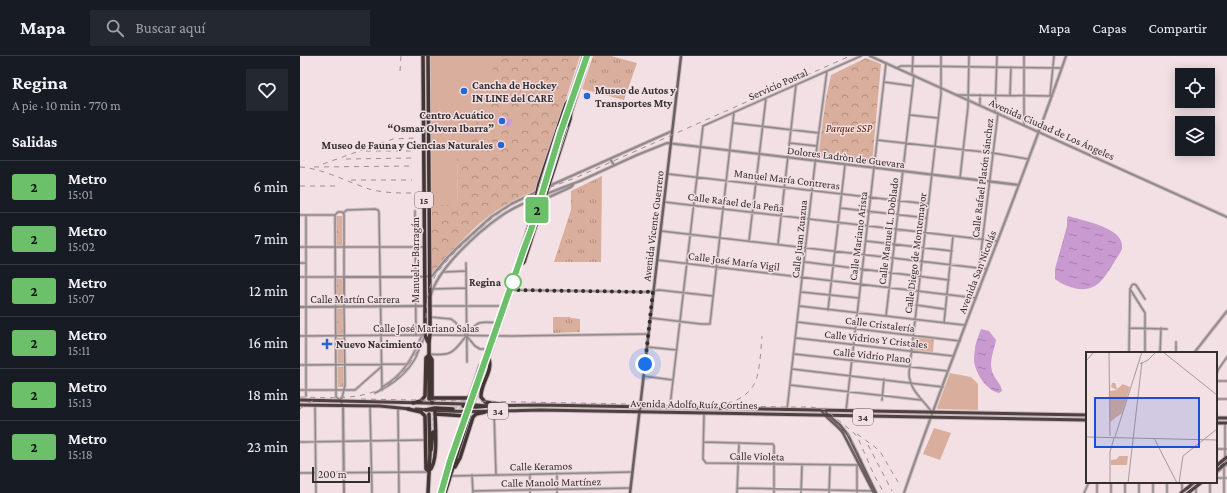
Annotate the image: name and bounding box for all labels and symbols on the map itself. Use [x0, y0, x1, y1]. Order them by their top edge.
street label: Servicio Postal [747, 66, 810, 102]
place label: Cancha de Hockey IN LINE del CARE [472, 79, 557, 104]
place label: Museo de Autos y Transportes Mty [595, 84, 676, 109]
marker: Cancha de Hockey IN LINE del CARE [459, 86, 469, 96]
marker: Museo de Autos y Transportes Mty [582, 91, 592, 101]
street label: Avenida Ciudad de Los Ángeles [987, 96, 1116, 163]
place label: Centro Acuático “Osmar Olvera Ibarra” [388, 109, 494, 134]
marker: Centro Acuático “Osmar Olvera Ibarra” [497, 116, 507, 126]
street label: Calle Rafael Platón Sánchez [969, 117, 995, 238]
park label: Parque SSP [826, 122, 873, 135]
place label: Museo de Fauna y Ciencias Naturales [322, 139, 494, 151]
marker: Museo de Fauna y Ciencias Naturales [496, 140, 506, 150]
street label: Dolores Ladròn de Guevara [786, 144, 906, 170]
street label: Manuel María Contreras [733, 167, 841, 191]
street label: Avenida Vicente Guerrero [640, 169, 666, 282]
street label: Calle Manuel L. Doblado [875, 176, 901, 285]
street label: Calle Rafael de la Peña [687, 190, 785, 214]
street label: Calle Mariano Arista [847, 191, 869, 281]
road number: 15 [415, 192, 433, 208]
street label: Calle Diego de Montemayor [902, 192, 929, 314]
line badge: 2 [524, 197, 550, 223]
street label: Calle Juan Zuazua [789, 199, 810, 279]
street label: Manuel L. Barragán [409, 217, 422, 303]
street label: Avenida San Nicolás [956, 229, 998, 315]
street label: Calle José María Vigil [687, 249, 781, 274]
marker: Regina [504, 273, 522, 291]
place label: Regina [469, 276, 502, 288]
street label: Calle Martín Carrera [310, 293, 400, 305]
street label: Calle Cristalería [844, 314, 916, 334]
street label: Calle José Mariano Salas [373, 322, 479, 335]
street label: Calle Vidrios Y Cristales [824, 328, 928, 350]
marker: Nuevo Nacimiento [321, 338, 333, 350]
place label: Nuevo Nacimiento [336, 338, 422, 350]
street label: Calle Vidrio Plano [833, 345, 912, 365]
inset map [1086, 352, 1217, 483]
your location [635, 354, 655, 374]
street label: Avenida Adolfo Ruíz Cortines [630, 397, 758, 411]
road number: 34 [488, 403, 508, 419]
road number: 34 [853, 409, 873, 425]
street label: Calle Violeta [729, 450, 785, 462]
street label: Calle Keramos [510, 459, 572, 473]
scale bar [312, 465, 370, 484]
street label: Calle Manolo Martínez [501, 475, 602, 489]

